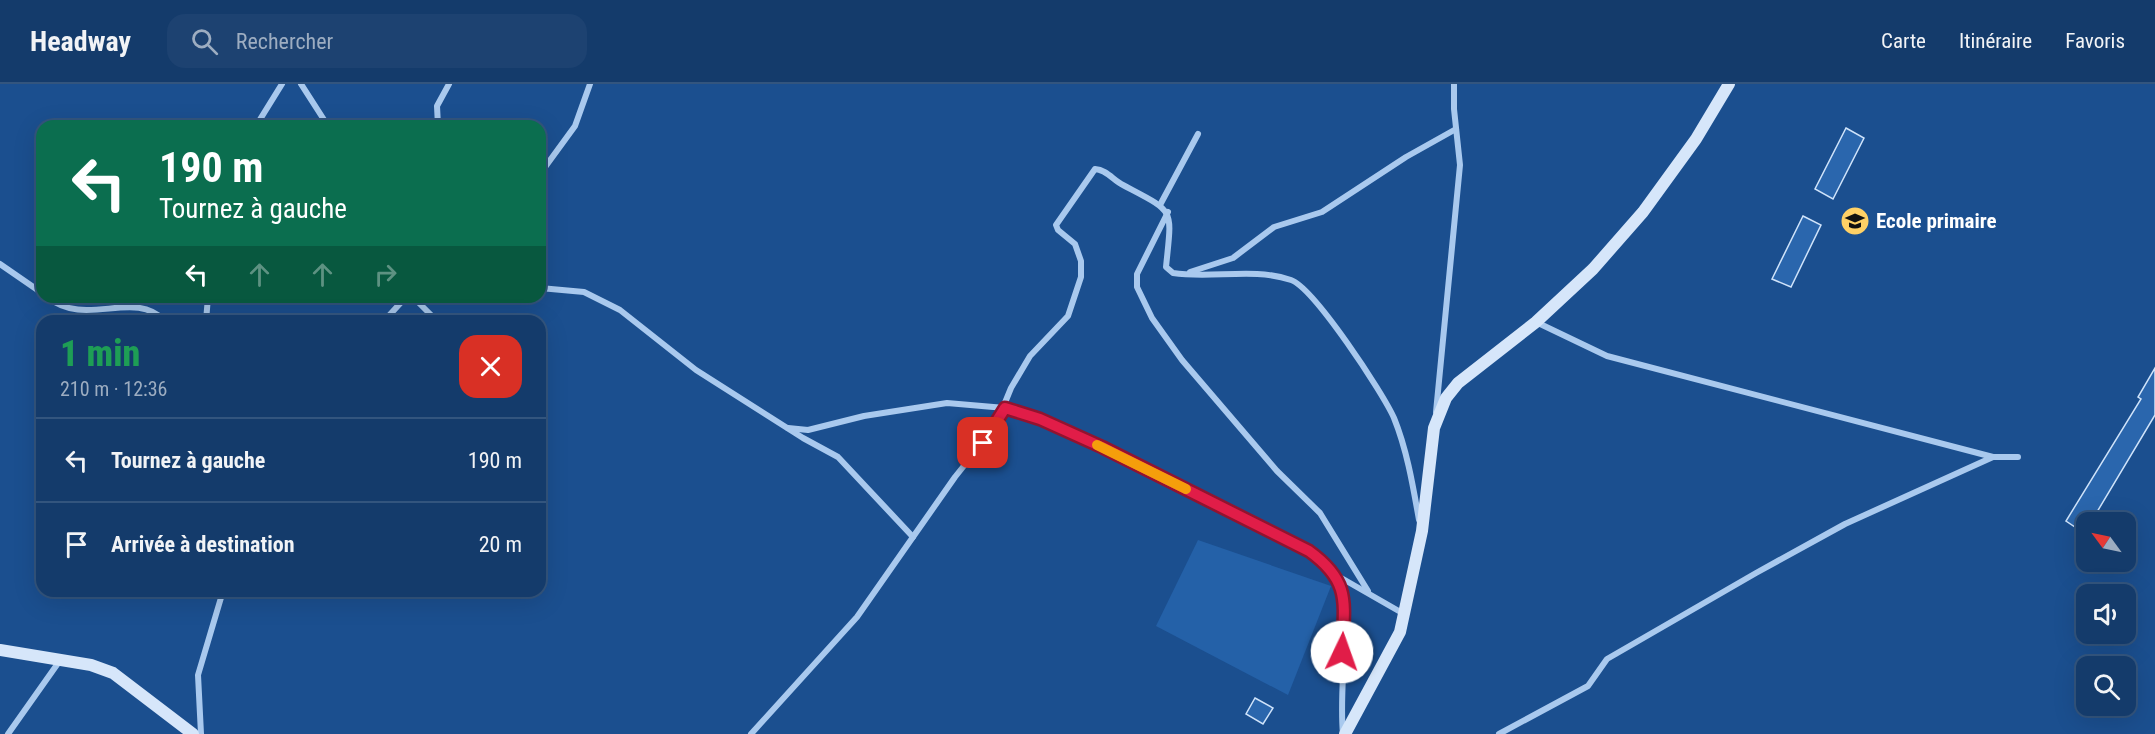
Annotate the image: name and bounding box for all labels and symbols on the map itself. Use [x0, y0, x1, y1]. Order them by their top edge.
school or university icon: Ecole primaire [1839, 205, 1871, 237]
place label: Ecole primaire [1876, 209, 1997, 233]
pin [957, 417, 1008, 468]
north arrow [2076, 512, 2136, 572]
position arrow [1310, 620, 1374, 684]

